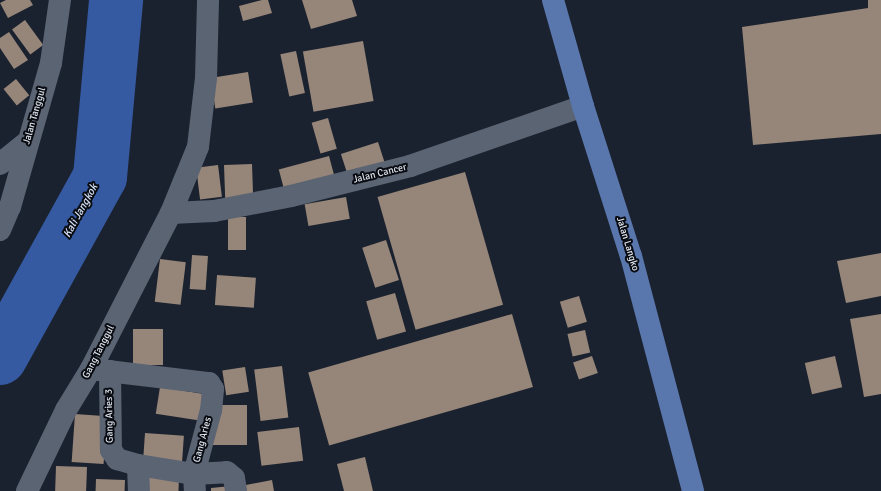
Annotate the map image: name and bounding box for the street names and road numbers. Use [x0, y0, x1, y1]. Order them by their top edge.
street label: Jalan Tanggul [21, 86, 49, 146]
street label: Jalan Cancer [352, 162, 408, 186]
street label: Jalan Langko [613, 216, 641, 272]
street label: Gang Tanggul [80, 323, 118, 381]
street label: Gang Aries 3 [104, 389, 116, 443]
street label: Gang Aries [191, 416, 215, 464]

